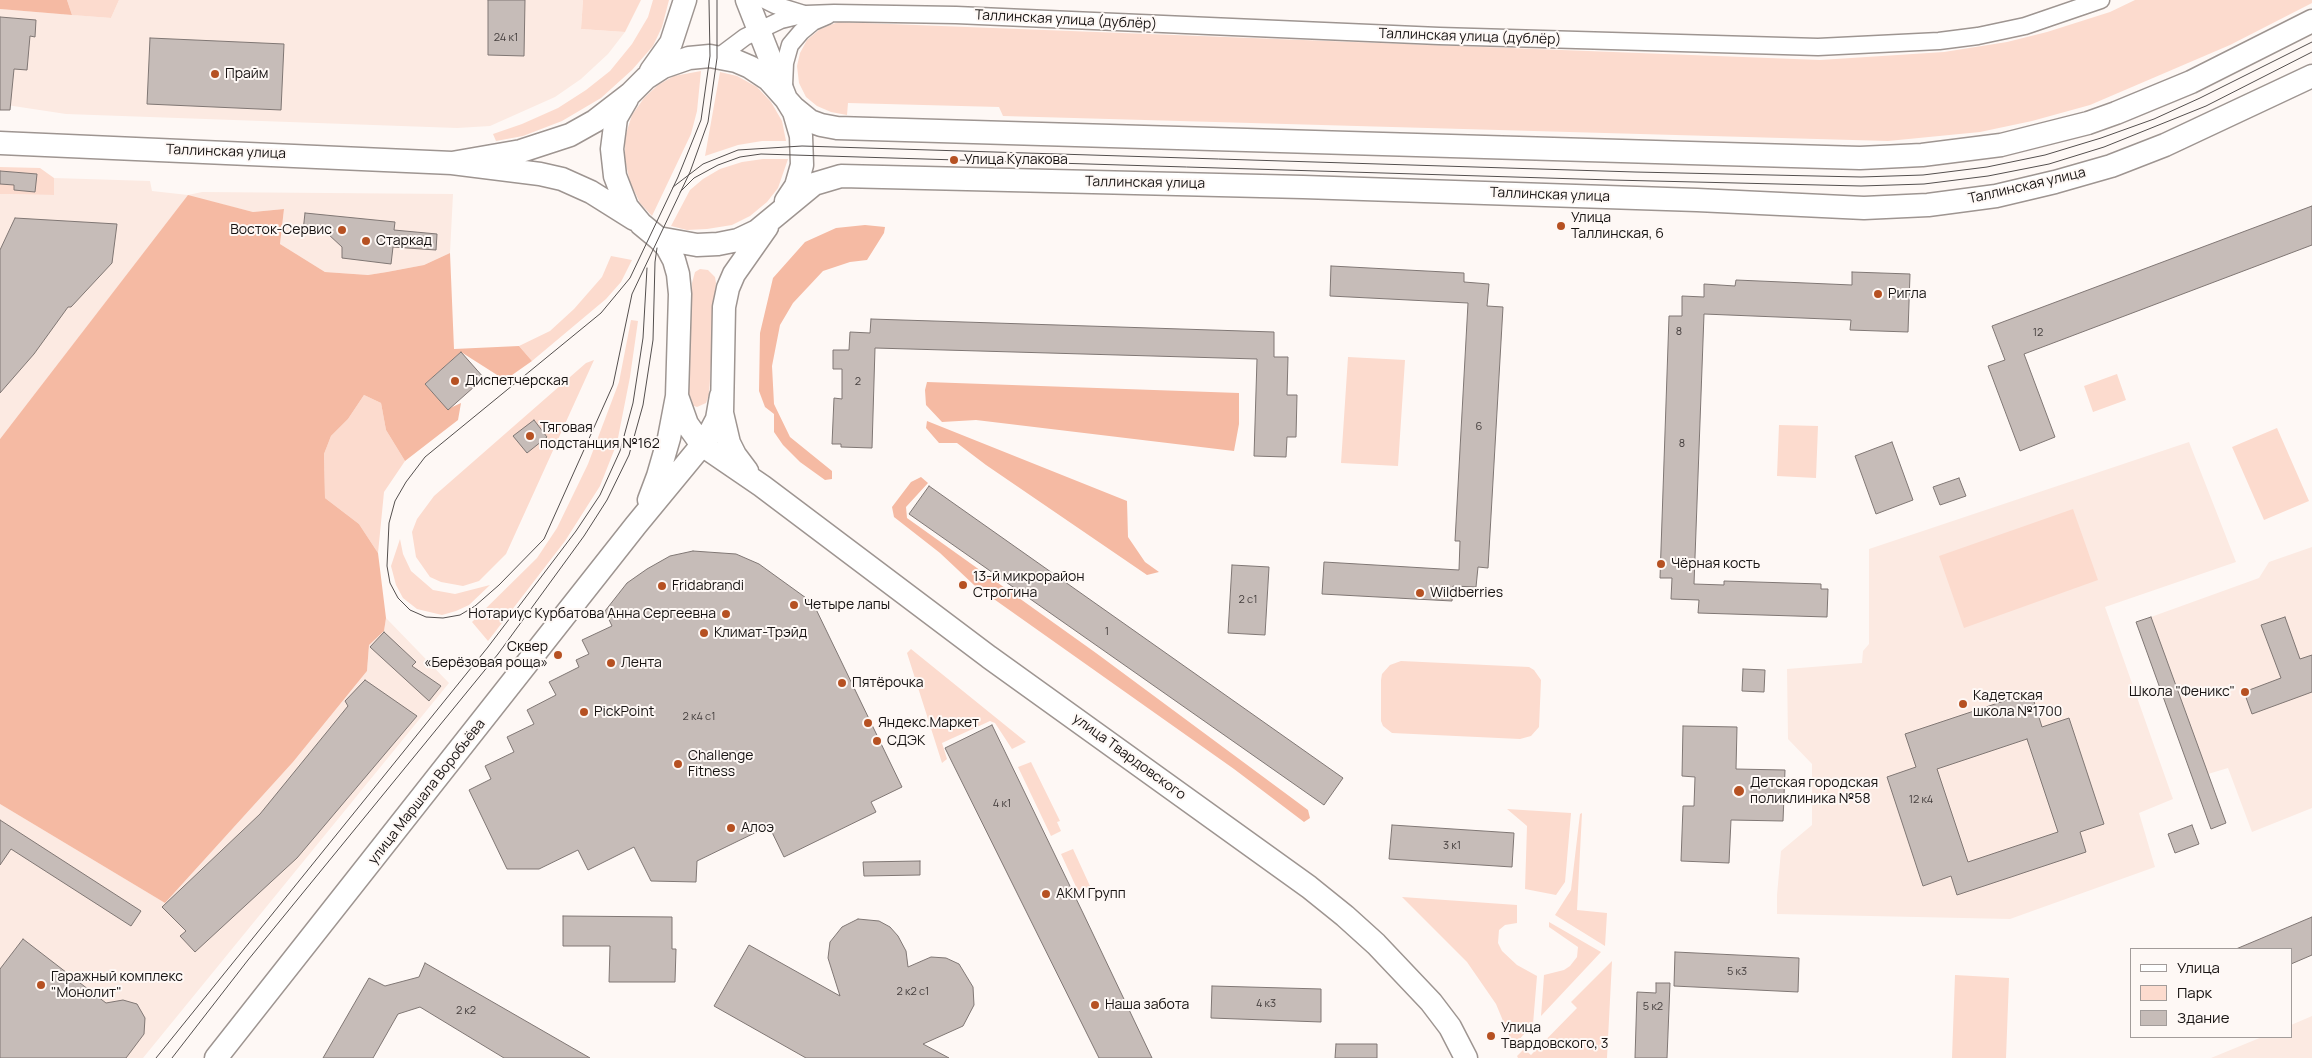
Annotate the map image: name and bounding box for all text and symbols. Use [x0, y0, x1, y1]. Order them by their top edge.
street label: Таллинская улица (дублёр) [974, 7, 1158, 33]
street label: Таллинская улица (дублёр) [1378, 25, 1562, 49]
house number: 24 к1 [494, 31, 518, 45]
place label: Прайм [225, 66, 268, 82]
marker: Прайм [209, 68, 221, 80]
street label: Таллинская улица [166, 142, 286, 162]
place label: Улица Кулакова [964, 152, 1068, 168]
marker: Улица Кулакова [948, 154, 960, 166]
street label: Таллинская улица [1967, 164, 2087, 208]
street label: Таллинская улица [1085, 174, 1205, 192]
street label: Таллинская улица [1490, 185, 1610, 205]
place label: Улица Таллинская, 6 [1571, 210, 1664, 242]
marker: Улица Таллинская, 6 [1555, 220, 1567, 232]
place label: Восток-Сервис [230, 222, 332, 238]
marker: Восток-Сервис [336, 224, 348, 236]
place label: Старкад [376, 233, 432, 249]
marker: Старкад [360, 235, 372, 247]
place label: Ригла [1888, 286, 1927, 302]
marker: Ригла [1872, 288, 1884, 300]
house number: 8 [1676, 325, 1682, 339]
house number: 12 [2033, 326, 2043, 340]
place label: Диспетчерская [465, 373, 568, 389]
marker: Диспетчерская [449, 375, 461, 387]
house number: 2 [855, 375, 861, 389]
place label: Тяговая подстанция №162 [540, 420, 660, 452]
house number: 6 [1476, 420, 1482, 434]
marker: Тяговая подстанция №162 [524, 430, 536, 442]
house number: 8 [1679, 437, 1685, 451]
place label: Чёрная кость [1671, 556, 1760, 572]
marker: Чёрная кость [1655, 558, 1667, 570]
place label: 13-й микрорайон Строгина [973, 569, 1085, 602]
place label: Fridabrandi [672, 578, 744, 594]
marker: 13-й микрорайон Строгина [957, 579, 969, 591]
marker: Fridabrandi [656, 580, 668, 592]
place label: Wildberries [1430, 585, 1503, 601]
marker: Wildberries [1414, 587, 1426, 599]
house number: 2 с1 [1239, 593, 1257, 607]
place label: Четыре лапы [804, 597, 890, 613]
marker: Четыре лапы [788, 599, 800, 611]
place label: Нотариус Курбатова Анна Сергеевна [468, 606, 716, 622]
marker: Нотариус Курбатова Анна Сергеевна [720, 608, 732, 620]
place label: Климат-Трэйд [714, 625, 807, 641]
house number: 1 [1105, 625, 1109, 639]
marker: Климат-Трэйд [698, 627, 710, 639]
place label: Сквер «Берёзовая роща» [424, 639, 548, 672]
marker: Сквер «Берёзовая роща» [552, 649, 564, 661]
place label: Лента [621, 655, 662, 671]
marker: Лента [605, 657, 617, 669]
place label: Пятёрочка [852, 675, 924, 691]
marker: Пятёрочка [836, 677, 848, 689]
place label: Школа "Феникс" [2129, 684, 2235, 700]
marker: Школа "Феникс" [2239, 686, 2251, 698]
place label: Кадетская школа №1700 [1973, 688, 2062, 720]
marker: Кадетская школа №1700 [1957, 698, 1969, 710]
place label: PickPoint [594, 704, 654, 720]
marker: PickPoint [578, 706, 590, 718]
house number: 2 к4 с1 [683, 710, 715, 724]
street label: улица Твардовского [1069, 710, 1189, 804]
place label: Яндекс.Маркет [878, 715, 979, 731]
street label: улица Маршала Воробьёва [365, 716, 489, 868]
marker: Яндекс.Маркет [862, 717, 874, 729]
place label: СДЭК [887, 733, 925, 749]
marker: СДЭК [871, 735, 883, 747]
place label: Challenge Fitness [688, 748, 753, 780]
marker: Challenge Fitness [672, 758, 684, 770]
place label: Детская городская поликлиника №58 [1750, 775, 1878, 808]
marker: Детская городская поликлиника №58 [1732, 784, 1746, 798]
house number: 12 к4 [1909, 793, 1933, 807]
house number: 4 к1 [993, 797, 1011, 811]
place label: Алоэ [741, 820, 774, 836]
marker: Алоэ [725, 822, 737, 834]
house number: 3 к1 [1443, 839, 1461, 853]
place label: АКМ Групп [1056, 886, 1126, 902]
marker: АКМ Групп [1040, 888, 1052, 900]
legend [2130, 948, 2292, 1038]
text: Улица [2177, 957, 2220, 978]
house number: 5 к3 [1727, 965, 1747, 979]
place label: Гаражный комплекс "Монолит" [51, 969, 183, 1002]
marker: Гаражный комплекс "Монолит" [35, 979, 47, 991]
text: Парк [2177, 982, 2212, 1003]
house number: 2 к2 с1 [897, 985, 929, 999]
place label: Наша забота [1105, 997, 1189, 1013]
house number: 4 к3 [1256, 997, 1276, 1011]
marker: Наша забота [1089, 999, 1101, 1011]
house number: 5 к2 [1643, 1000, 1663, 1014]
house number: 2 к2 [456, 1004, 476, 1018]
text: Здание [2177, 1007, 2229, 1028]
place label: Улица Твардовского, 3 [1501, 1020, 1609, 1052]
marker: Улица Твардовского, 3 [1485, 1030, 1497, 1042]

